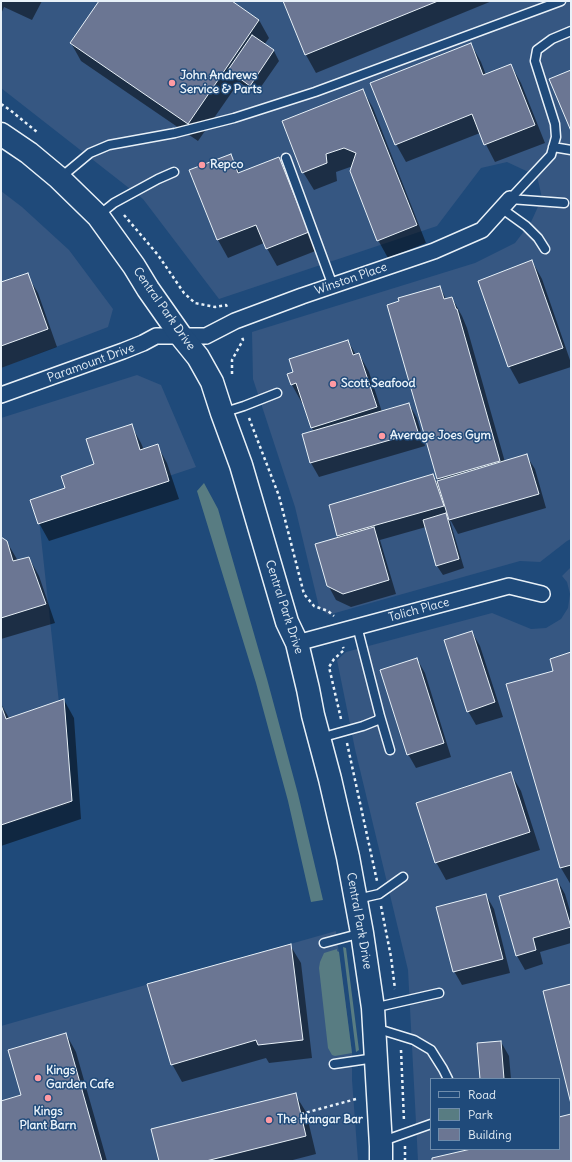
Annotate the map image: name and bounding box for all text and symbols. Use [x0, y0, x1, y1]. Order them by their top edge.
place label: John Andrews Service & Parts [180, 69, 262, 97]
marker: John Andrews Service & Parts [167, 78, 177, 88]
place label: Repco [210, 158, 243, 172]
marker: Repco [197, 160, 207, 170]
street label: Winston Place [313, 260, 389, 298]
street label: Central Park Drive [130, 265, 198, 353]
street label: Paramount Drive [45, 341, 137, 385]
place label: Scott Seafood [341, 377, 416, 391]
marker: Scott Seafood [328, 379, 338, 389]
place label: Average Joes Gym [390, 429, 491, 443]
marker: Average Joes Gym [377, 431, 387, 441]
street label: Central Park Drive [262, 558, 306, 656]
street label: Tolich Place [387, 595, 451, 625]
street label: Central Park Drive [343, 871, 375, 971]
place label: Kings Garden Cafe [46, 1064, 114, 1092]
marker: Kings Garden Cafe [33, 1073, 43, 1083]
legend [430, 1078, 560, 1150]
text: Road [468, 1087, 496, 1102]
marker: Kings Plant Barn [43, 1093, 53, 1103]
place label: Kings Plant Barn [19, 1105, 77, 1133]
text: Park [468, 1107, 493, 1122]
place label: The Hangar Bar [277, 1113, 363, 1127]
marker: The Hangar Bar [264, 1115, 274, 1125]
text: Building [468, 1127, 512, 1142]

